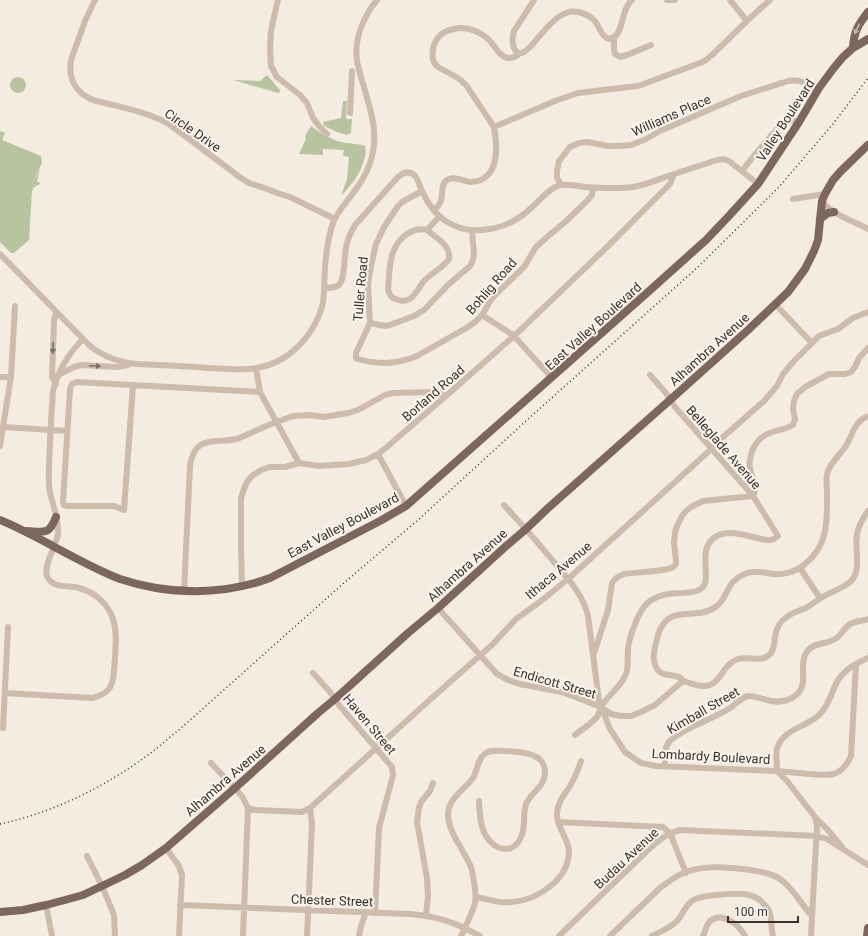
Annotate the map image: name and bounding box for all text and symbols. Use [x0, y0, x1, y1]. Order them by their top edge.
one-way arrow [854, 23, 860, 35]
street label: Valley Boulevard [753, 76, 818, 164]
street label: Williams Place [629, 91, 713, 140]
street label: Circle Drive [162, 106, 224, 155]
street label: Bohlig Road [463, 255, 520, 317]
street label: Tuller Road [350, 256, 371, 322]
street label: East Valley Boulevard [542, 279, 644, 373]
street label: Alhambra Avenue [667, 310, 752, 389]
one-way arrow [50, 342, 56, 355]
street label: Borland Road [399, 362, 468, 425]
one-way arrow [89, 363, 101, 370]
street label: Belleglade Avenue [683, 403, 764, 492]
street label: East Valley Boulevard [285, 490, 401, 561]
street label: Alhambra Avenue [425, 526, 510, 605]
street label: Ithaca Avenue [522, 538, 594, 602]
street label: Endicott Street [512, 664, 598, 701]
street label: Kimball Street [664, 684, 742, 737]
street label: Haven Street [340, 691, 399, 758]
street label: Alhambra Avenue [182, 741, 269, 819]
street label: Lombardy Boulevard [651, 746, 771, 767]
street label: Budau Avenue [591, 825, 662, 892]
street label: Chester Street [291, 892, 373, 909]
scale bar [728, 898, 798, 924]
text: 100 m [734, 905, 768, 919]

